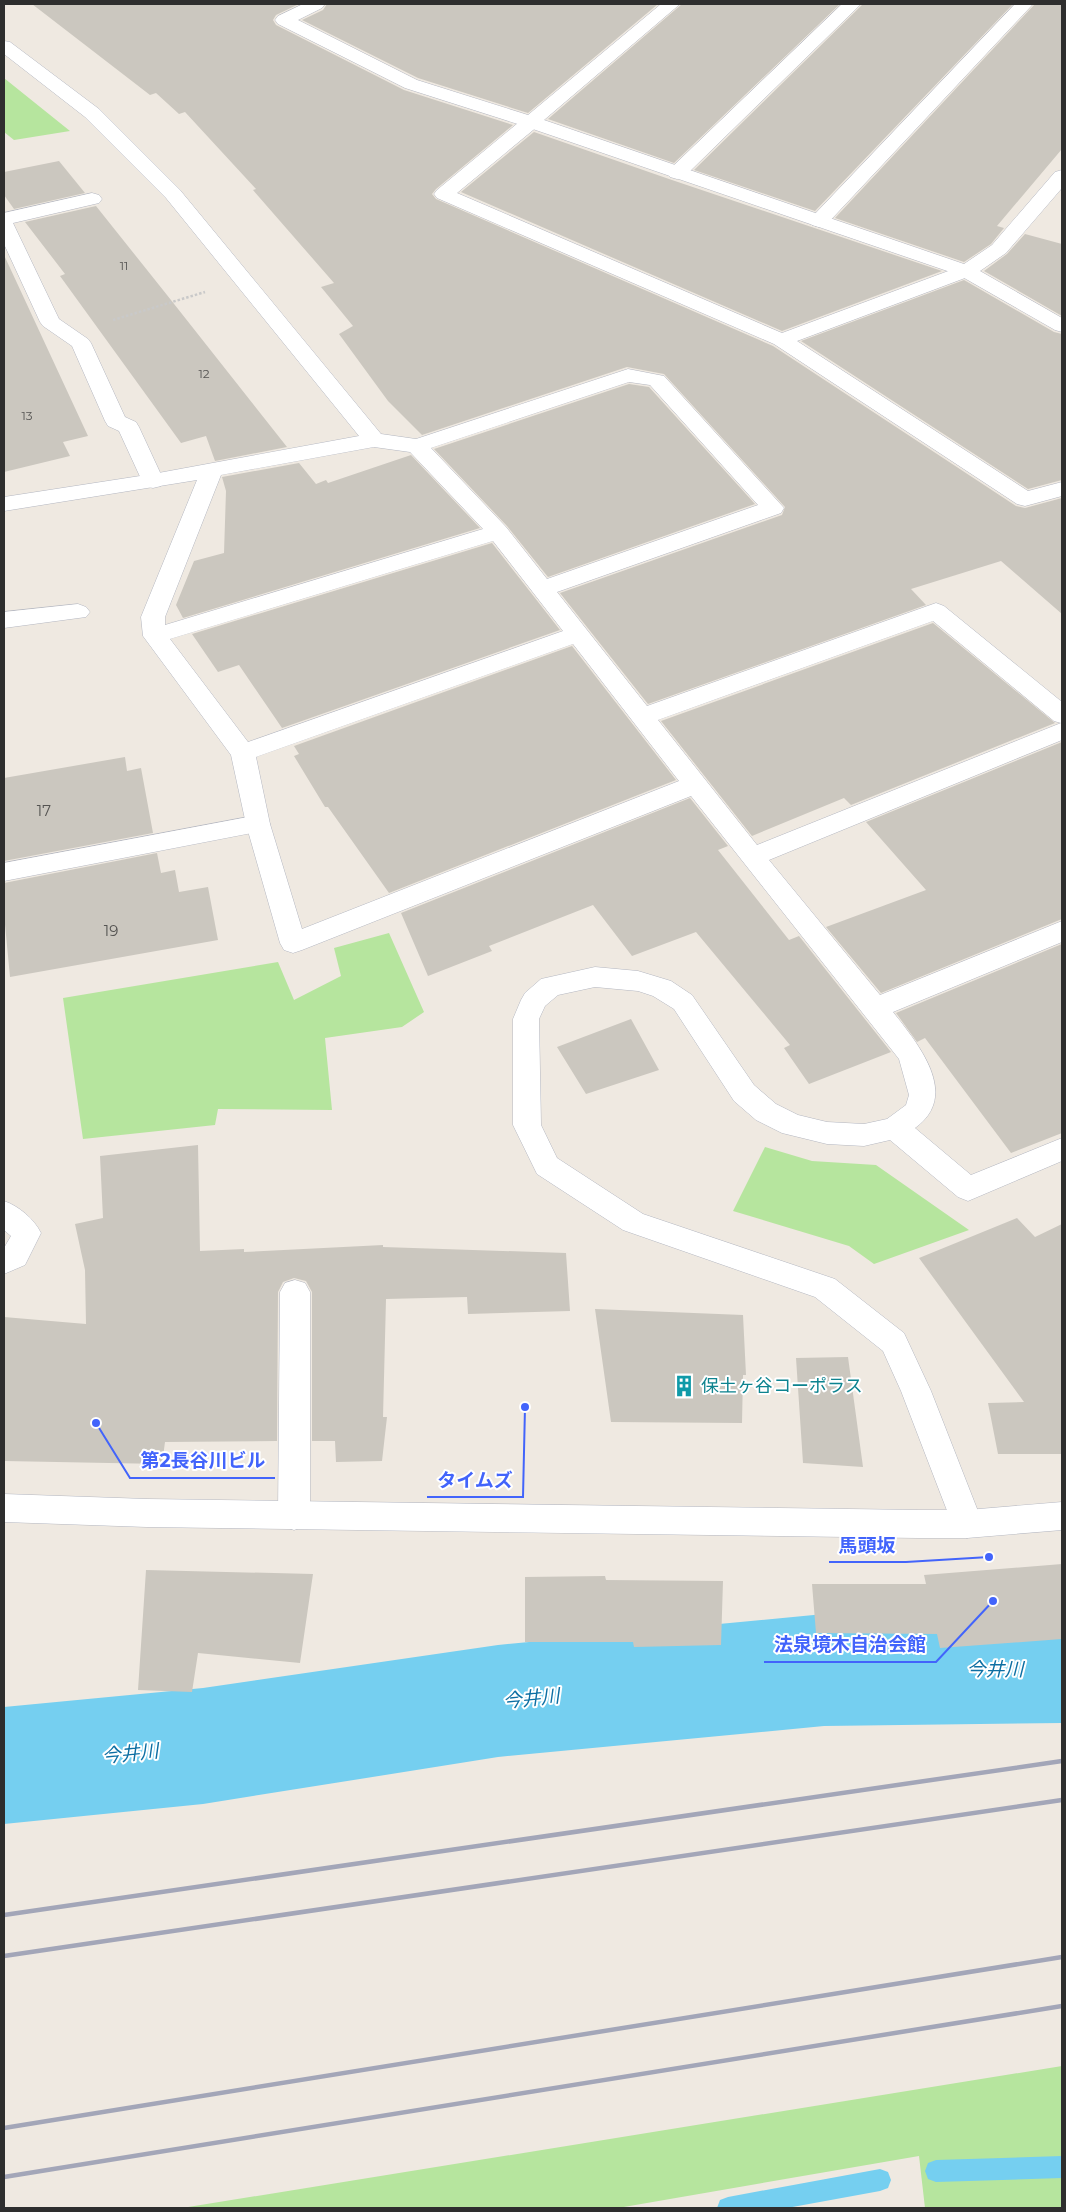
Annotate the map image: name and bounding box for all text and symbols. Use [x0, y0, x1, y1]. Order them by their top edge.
house number: 11 [120, 258, 128, 273]
house number: 12 [198, 366, 210, 381]
house number: 13 [21, 408, 33, 423]
house number: 17 [37, 801, 51, 820]
house number: 19 [104, 921, 118, 940]
building icon: 保土ヶ谷コーポラス [671, 1373, 697, 1399]
place label: 保土ヶ谷コーポラス [701, 1375, 863, 1397]
callout: 第2長谷川ビル [130, 1444, 275, 1478]
text: 第2長谷川ビル [140, 1449, 266, 1472]
callout: タイムズ [427, 1463, 523, 1497]
text: タイムズ [437, 1469, 513, 1492]
callout: 馬頭坂 [829, 1528, 906, 1562]
text: 馬頭坂 [838, 1534, 896, 1557]
callout: 法泉境木自治会館 [764, 1628, 936, 1662]
text: 法泉境木自治会館 [774, 1633, 926, 1656]
water label: 今井川 [966, 1658, 1025, 1681]
water label: 今井川 [501, 1684, 563, 1713]
water label: 今井川 [100, 1739, 162, 1768]

